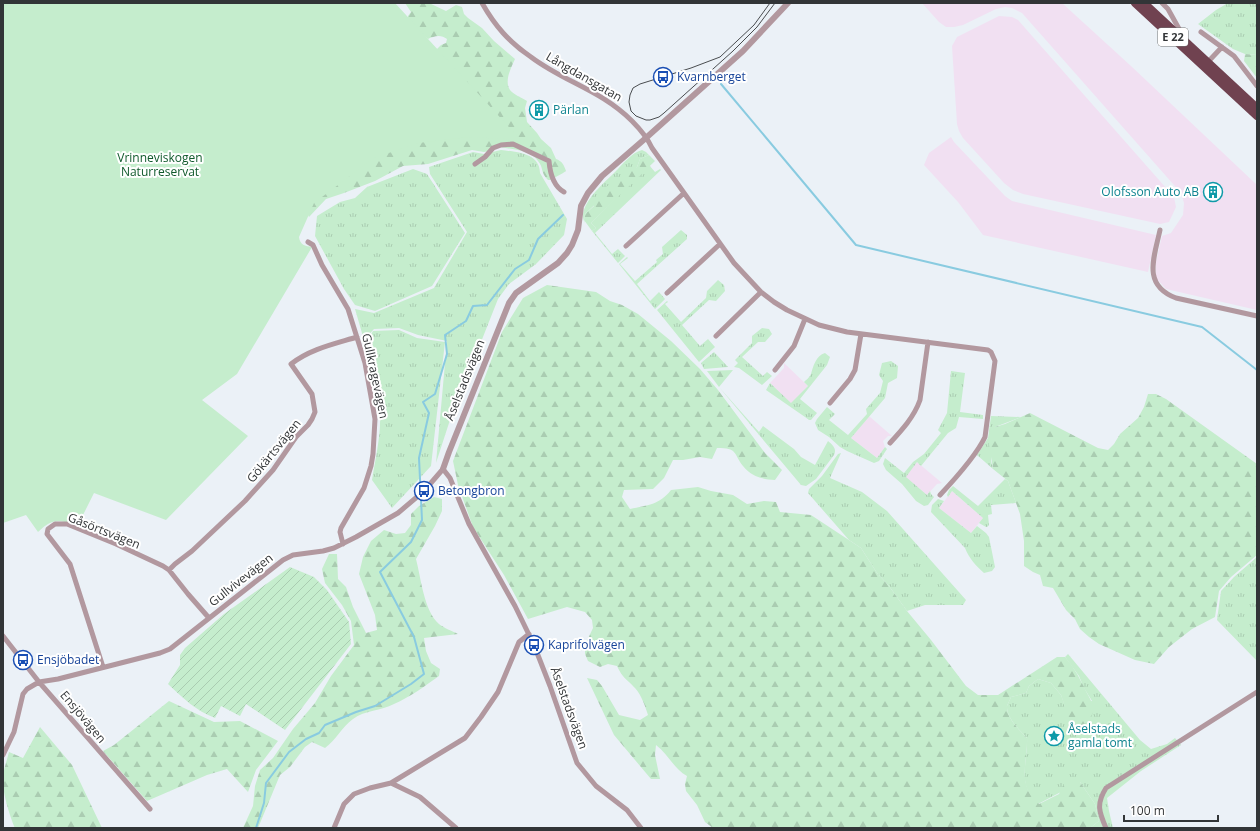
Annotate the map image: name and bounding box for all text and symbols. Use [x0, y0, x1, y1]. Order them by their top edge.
road number: E 22 [1158, 28, 1188, 46]
street label: Långdansgatan [543, 48, 625, 105]
bus stop icon: Kvarnberget [652, 66, 674, 88]
place label: Kvarnberget [677, 68, 746, 85]
building icon: Pärlan [528, 99, 550, 121]
place label: Pärlan [553, 101, 589, 118]
park label: Vrinneviskogen Naturreservat [117, 149, 203, 180]
building icon: Olofsson Auto AB [1202, 181, 1224, 203]
place label: Olofsson Auto AB [1101, 183, 1199, 200]
street label: Gullkragevägen [358, 332, 393, 420]
street label: Åselstadsvägen [441, 337, 489, 423]
street label: Gökärtsvägen [243, 415, 304, 486]
bus stop icon: Betongbron [413, 480, 435, 502]
place label: Betongbron [438, 482, 505, 499]
street label: Gåsörtsvägen [66, 508, 143, 553]
street label: Gullvivevägen [205, 549, 276, 610]
bus stop icon: Kaprifolvägen [523, 634, 545, 656]
place label: Kaprifolvägen [548, 636, 625, 653]
bus stop icon: Ensjöbadet [12, 649, 34, 671]
place label: Ensjöbadet [37, 651, 99, 668]
street label: Åselstadsvägen [547, 664, 592, 751]
street label: Ensjövägen [57, 687, 110, 746]
place label: Åselstads gamla tomt [1068, 720, 1132, 751]
place icon: Åselstads gamla tomt [1043, 725, 1065, 747]
scale bar [1124, 797, 1218, 823]
text: 100 m [1130, 802, 1165, 819]

